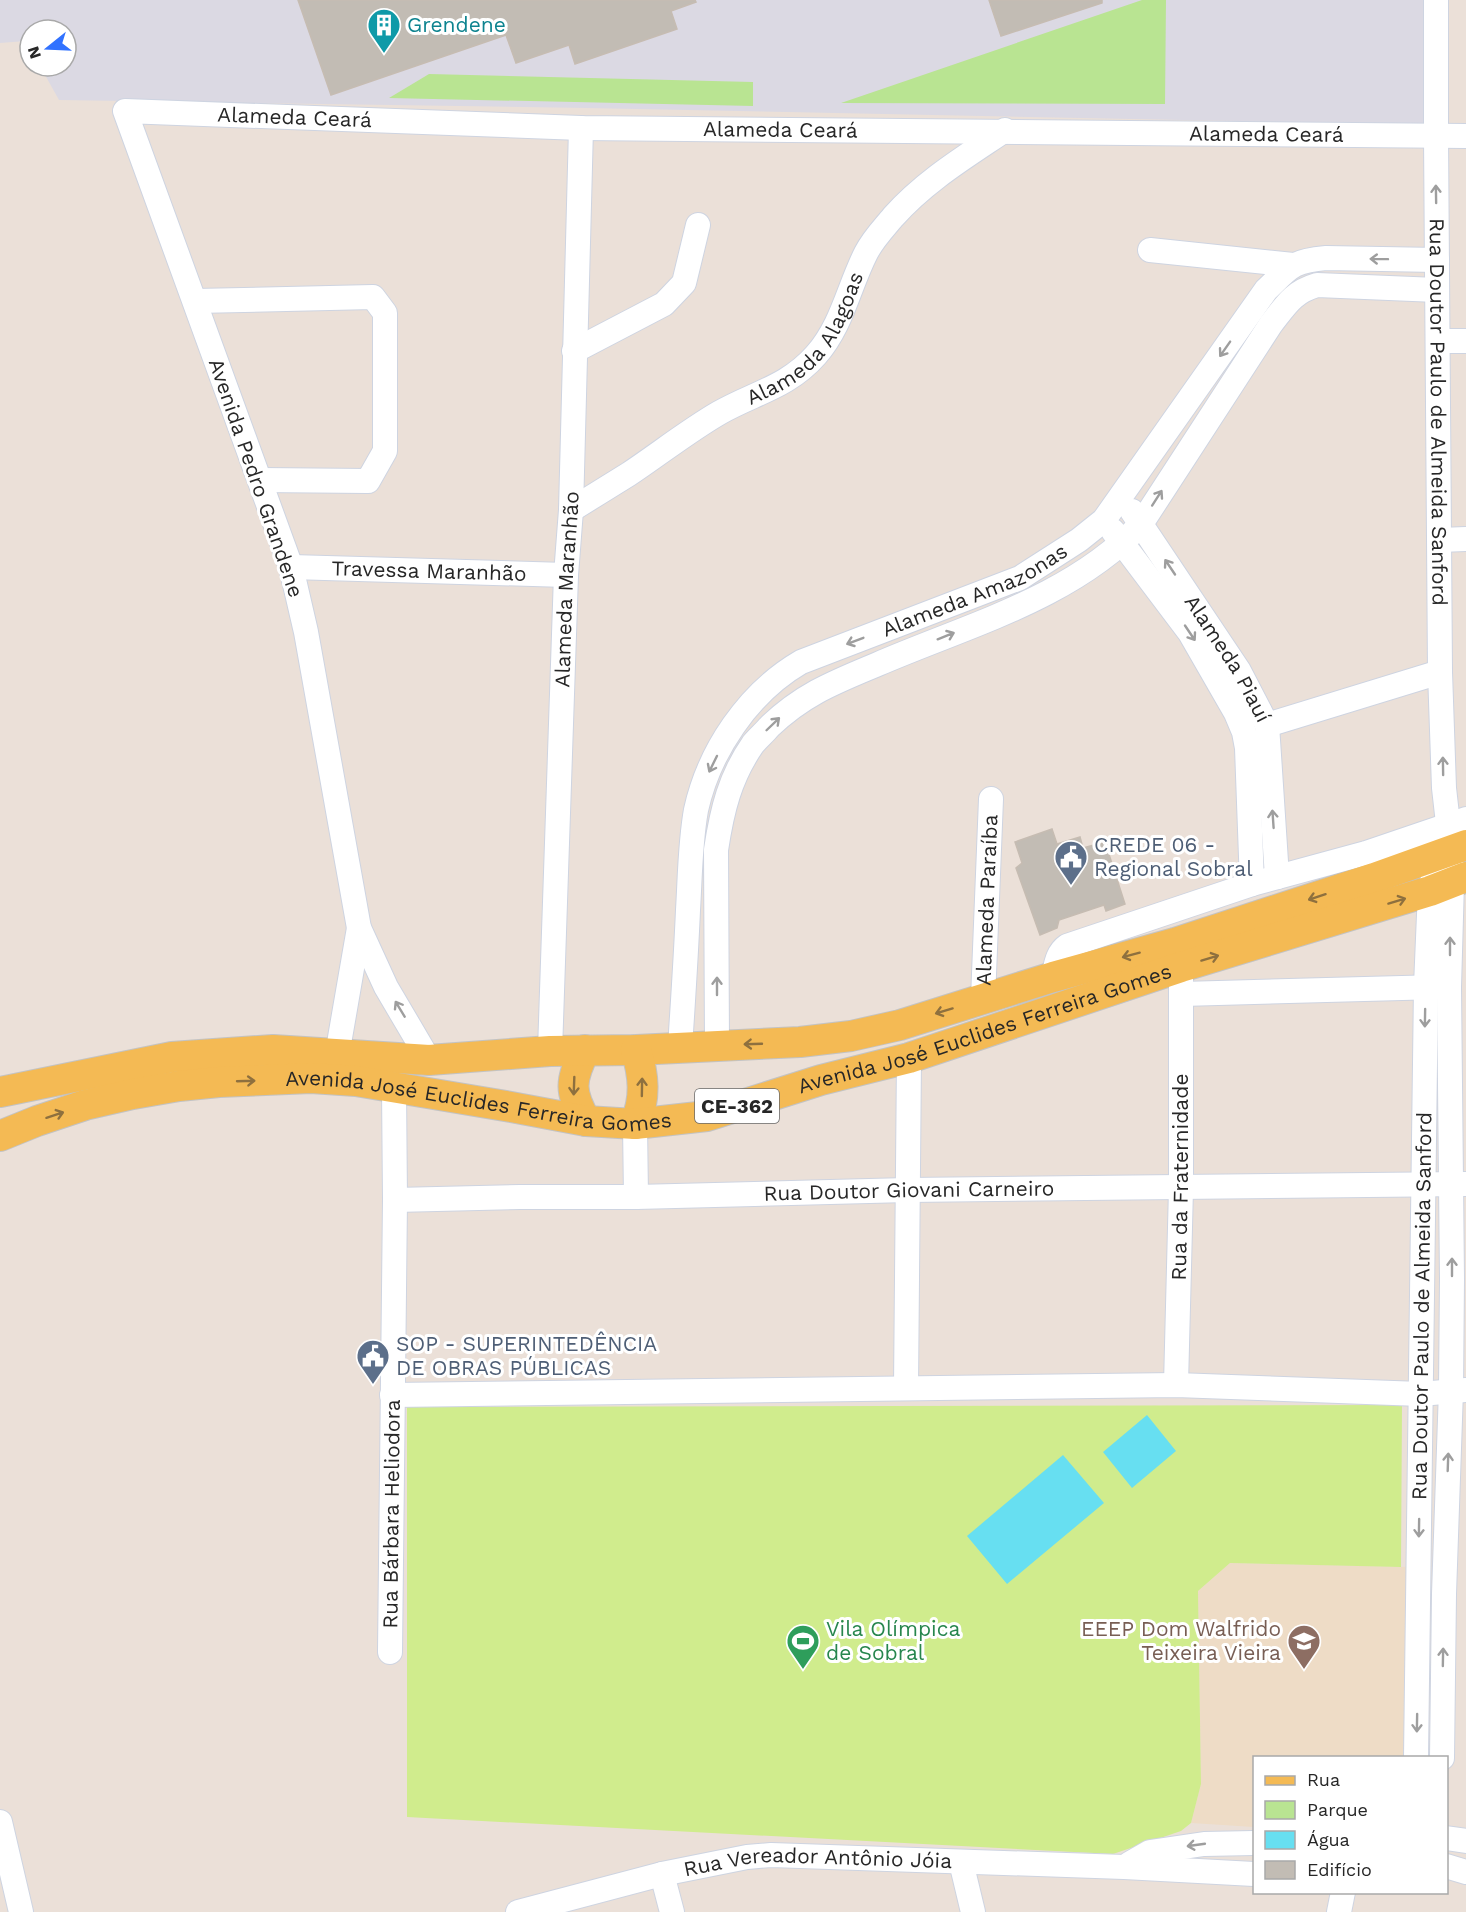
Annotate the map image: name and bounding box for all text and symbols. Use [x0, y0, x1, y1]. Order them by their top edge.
building icon: Grendene [366, 7, 402, 54]
place label: Grendene [407, 12, 506, 37]
north arrow [18, 18, 78, 78]
text: N [23, 44, 45, 61]
street label: Alameda Ceará [217, 101, 372, 132]
street label: Alameda Ceará [703, 116, 858, 143]
street label: Alameda Ceará [1189, 120, 1344, 147]
one-way arrow [1430, 184, 1442, 204]
street label: Rua Doutor Paulo de Almeida Sanford [1425, 218, 1453, 606]
one-way arrow [1369, 253, 1389, 265]
street label: Alameda Alagoas [742, 268, 868, 410]
one-way arrow [1219, 340, 1231, 356]
street label: Avenida Pedro Grandene [204, 355, 309, 601]
one-way arrow [1152, 490, 1164, 507]
street label: Alameda Maranhão [549, 491, 583, 688]
street label: Alameda Amazonas [878, 538, 1072, 642]
street label: Travessa Maranhão [331, 555, 527, 586]
one-way arrow [1164, 560, 1176, 576]
street label: Alameda Piauí [1180, 590, 1277, 727]
one-way arrow [1184, 625, 1196, 641]
one-way arrow [936, 630, 954, 641]
one-way arrow [846, 636, 864, 647]
one-way arrow [765, 717, 780, 731]
one-way arrow [706, 754, 718, 772]
one-way arrow [1438, 757, 1449, 777]
one-way arrow [1267, 809, 1278, 829]
street label: Alameda Paraíba [971, 814, 1002, 986]
place label: CREDE 06 - Regional Sobral [1094, 832, 1253, 881]
public building icon: CREDE 06 - Regional Sobral [1053, 839, 1089, 886]
one-way arrow [1308, 892, 1327, 903]
one-way arrow [1387, 895, 1406, 906]
one-way arrow [1444, 937, 1456, 957]
one-way arrow [1122, 950, 1141, 962]
one-way arrow [1200, 952, 1219, 963]
street label: Avenida José Euclides Ferreira Gomes [795, 958, 1175, 1099]
one-way arrow [711, 977, 723, 997]
one-way arrow [393, 1001, 405, 1018]
one-way arrow [935, 1007, 954, 1018]
one-way arrow [1419, 1007, 1431, 1027]
one-way arrow [743, 1038, 763, 1049]
street label: Avenida José Euclides Ferreira Gomes [285, 1065, 673, 1137]
street label: Rua da Fraternidade [1166, 1073, 1193, 1281]
one-way arrow [235, 1075, 255, 1086]
one-way arrow [569, 1076, 580, 1095]
one-way arrow [637, 1077, 648, 1097]
road number: CE-362 [695, 1089, 779, 1123]
one-way arrow [45, 1109, 64, 1120]
street label: Rua Doutor Paulo de Almeida Sanford [1406, 1112, 1436, 1500]
street label: Rua Doutor Giovani Carneiro [763, 1175, 1054, 1206]
one-way arrow [1446, 1258, 1458, 1278]
place label: SOP - SUPERINTEDÊNCIA DE OBRAS PÚBLICAS [396, 1331, 657, 1380]
public building icon: SOP - SUPERINTEDÊNCIA DE OBRAS PÚBLICAS [355, 1338, 391, 1385]
street label: Rua Bárbara Heliodora [377, 1399, 405, 1629]
one-way arrow [1443, 1453, 1454, 1473]
one-way arrow [1413, 1517, 1425, 1537]
place label: Vila Olímpica de Sobral [826, 1616, 960, 1665]
place label: EEEP Dom Walfrido Teixeira Vieira [1081, 1616, 1281, 1665]
sports icon: Vila Olímpica de Sobral [785, 1623, 821, 1670]
school or university icon: EEEP Dom Walfrido Teixeira Vieira [1286, 1623, 1322, 1670]
one-way arrow [1438, 1648, 1449, 1668]
one-way arrow [1411, 1712, 1423, 1732]
legend [1253, 1756, 1448, 1894]
text: Rua [1307, 1769, 1340, 1790]
text: Parque [1307, 1799, 1368, 1820]
text: Água [1307, 1829, 1350, 1850]
one-way arrow [1187, 1840, 1207, 1851]
street label: Rua Vereador Antônio Jóia [681, 1842, 953, 1881]
text: Edifício [1307, 1859, 1372, 1880]

